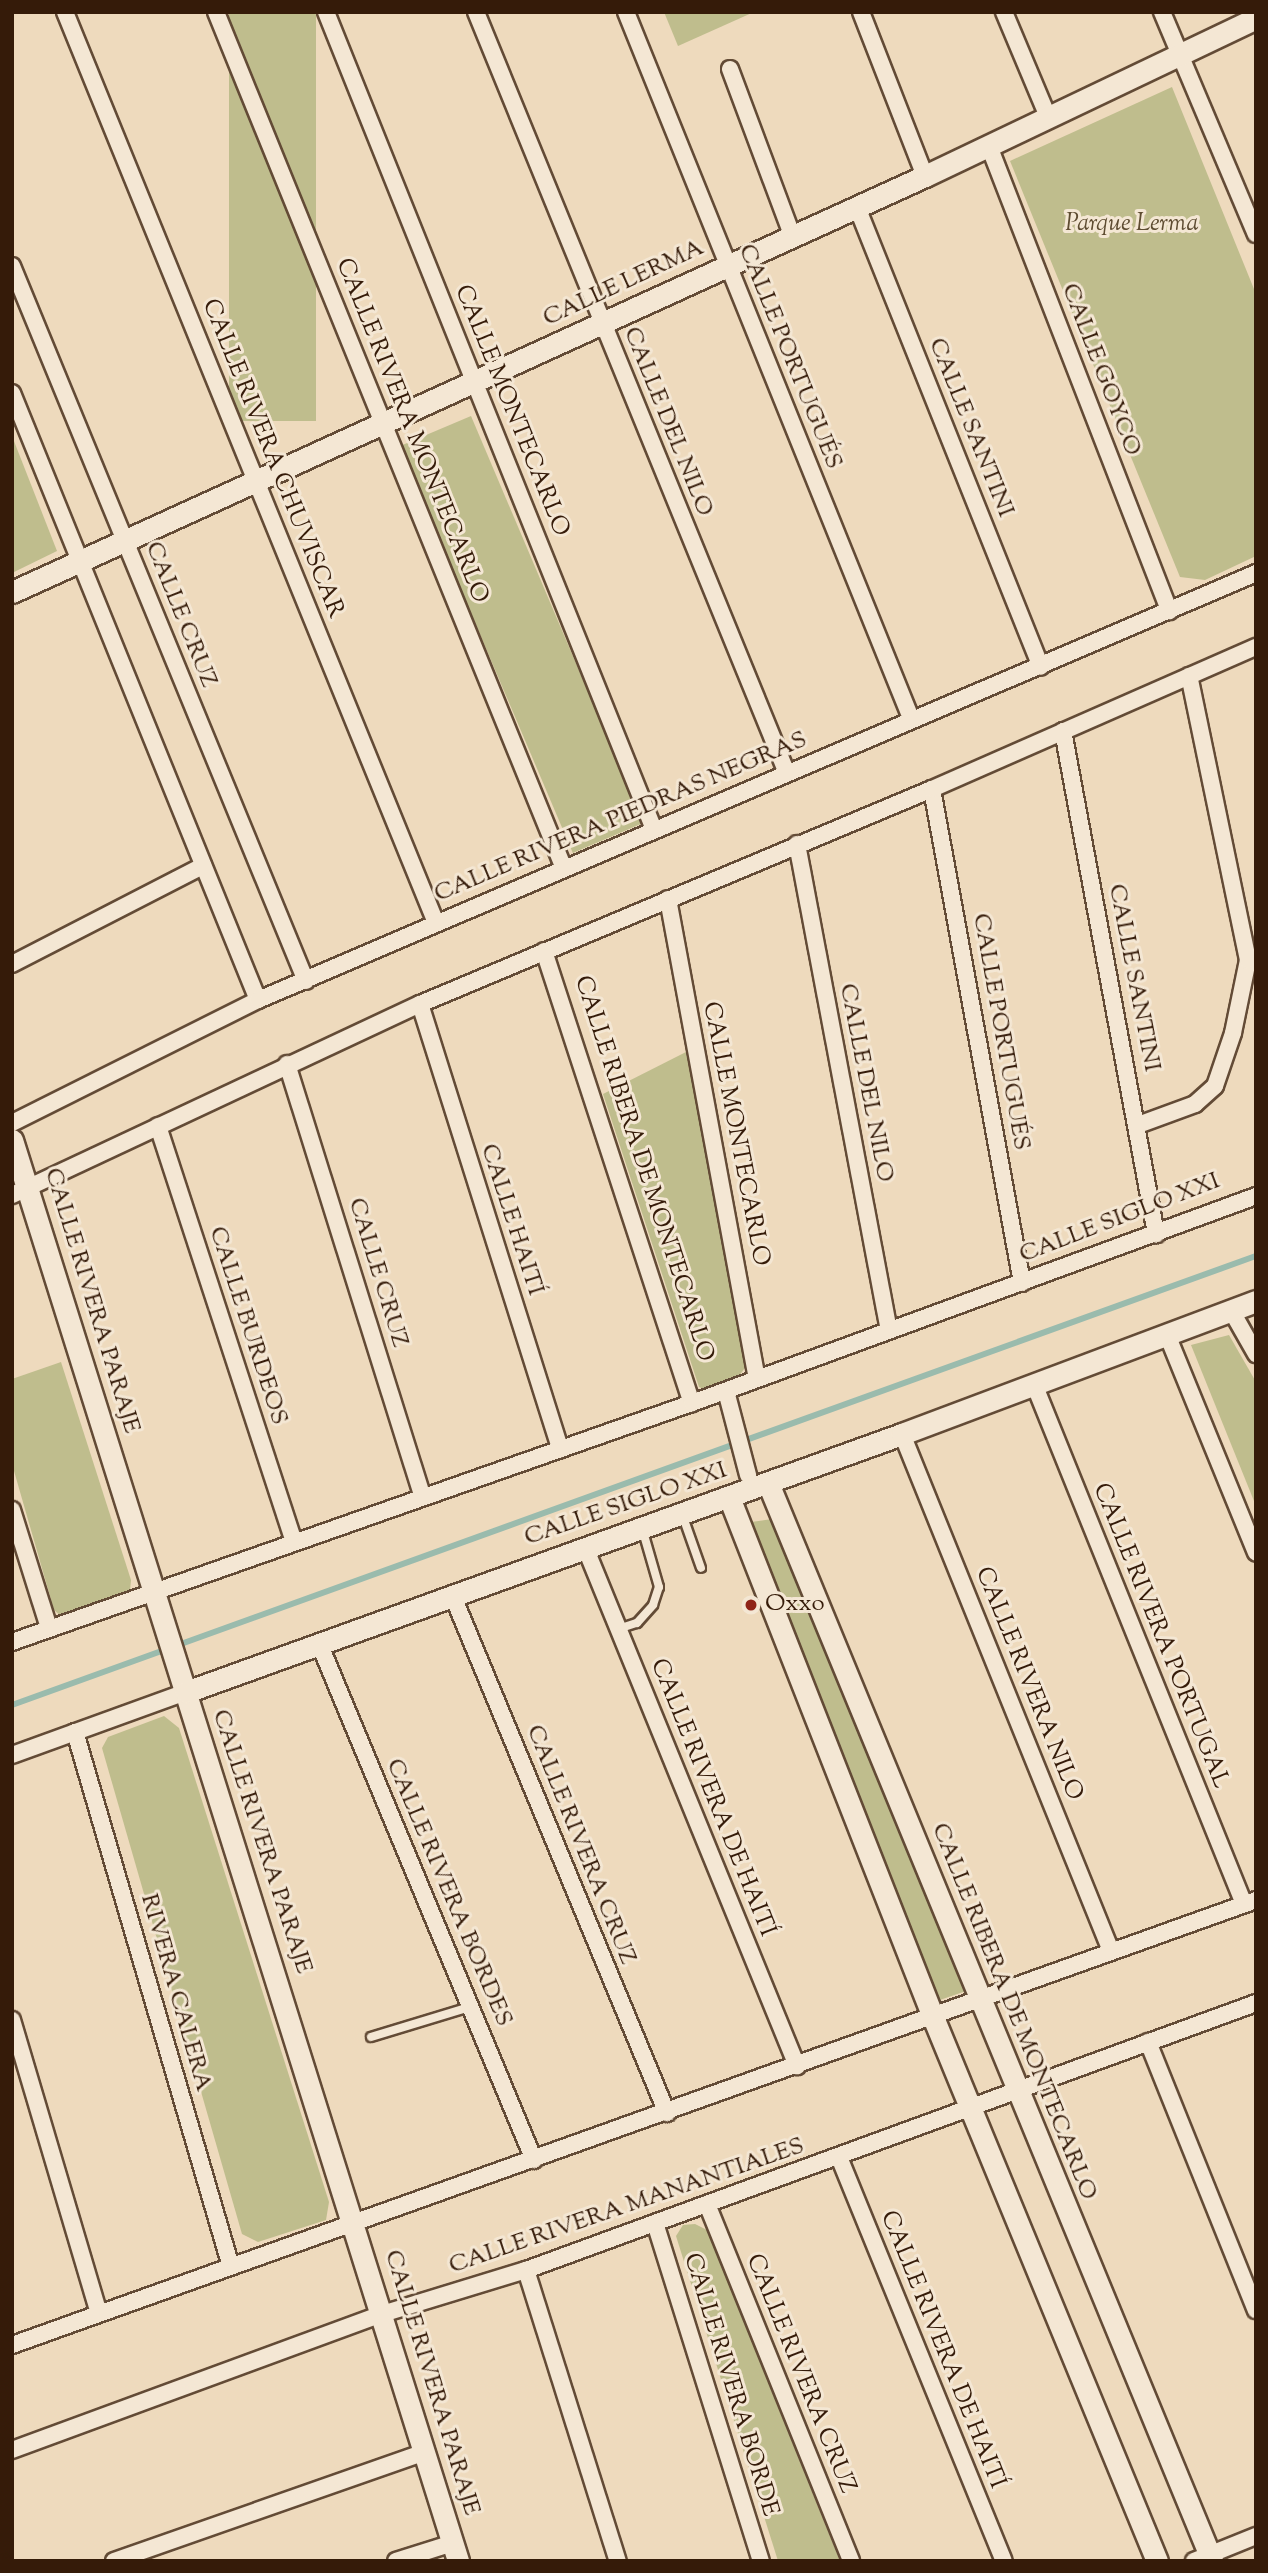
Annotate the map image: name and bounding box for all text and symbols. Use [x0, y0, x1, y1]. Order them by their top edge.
park label: Parque Lerma [1065, 211, 1199, 239]
street label: CALLE LERMA [539, 234, 709, 334]
street label: CALLE PORTUGUÉS [731, 240, 847, 474]
street label: CALLE RIVERA MONTECARLO [328, 254, 494, 608]
street label: CALLE GOYCO [1054, 280, 1146, 460]
street label: CALLE MONTECARLO [447, 281, 575, 541]
street label: CALLE RIVERA CHUVISCAR [195, 295, 349, 623]
street label: CALLE DEL NILO [616, 323, 718, 521]
street label: CALLE SANTINI [921, 334, 1019, 522]
street label: CALLE CRUZ [138, 538, 222, 692]
street label: CALLE RIVERA PIEDRAS NEGRAS [430, 726, 812, 910]
street label: CALLE SANTINI [1101, 882, 1165, 1074]
street label: CALLE PORTUGUÉS [965, 911, 1035, 1153]
street label: CALLE RIBERA DE MONTECARLO [567, 973, 719, 1365]
street label: CALLE DEL NILO [832, 981, 898, 1185]
street label: CALLE MONTECARLO [695, 999, 775, 1269]
street label: CALLE HAITÍ [473, 1141, 549, 1299]
street label: CALLE RIVERA PARAJE [37, 1165, 145, 1437]
street label: CALLE SIGLO XXI [1016, 1168, 1224, 1270]
street label: CALLE CRUZ [341, 1195, 413, 1351]
street label: CALLE BURDEOS [201, 1223, 293, 1429]
street label: CALLE SIGLO XXI [521, 1457, 731, 1553]
street label: CALLE RIVERA PORTUGAL [1086, 1479, 1234, 1793]
street label: CALLE RIVERA NILO [968, 1563, 1088, 1805]
place label: Oxxo [765, 1591, 825, 1619]
marker: Oxxo [743, 1597, 759, 1613]
street label: CALLE RIVERA DE HAITÍ [643, 1655, 781, 1941]
street label: CALLE RIVERA PARAJE [205, 1706, 317, 1978]
street label: CALLE RIVERA CRUZ [519, 1721, 641, 1969]
street label: CALLE RIVERA BORDES [379, 1755, 517, 2031]
street label: CALLE RIBERA DE MONTECARLO [924, 1819, 1102, 2205]
street label: RIVERA CALERA [133, 1891, 217, 2095]
street label: CALLE RIVERA MANANTIALES [446, 2133, 808, 2281]
street label: CALLE RIVERA DE HAITÍ [873, 2207, 1011, 2493]
street label: CALLE RIVERA PARAJE [377, 2247, 485, 2519]
street label: CALLE RIVERA BORDE [676, 2250, 784, 2520]
street label: CALLE RIVERA CRUZ [739, 2250, 861, 2498]

